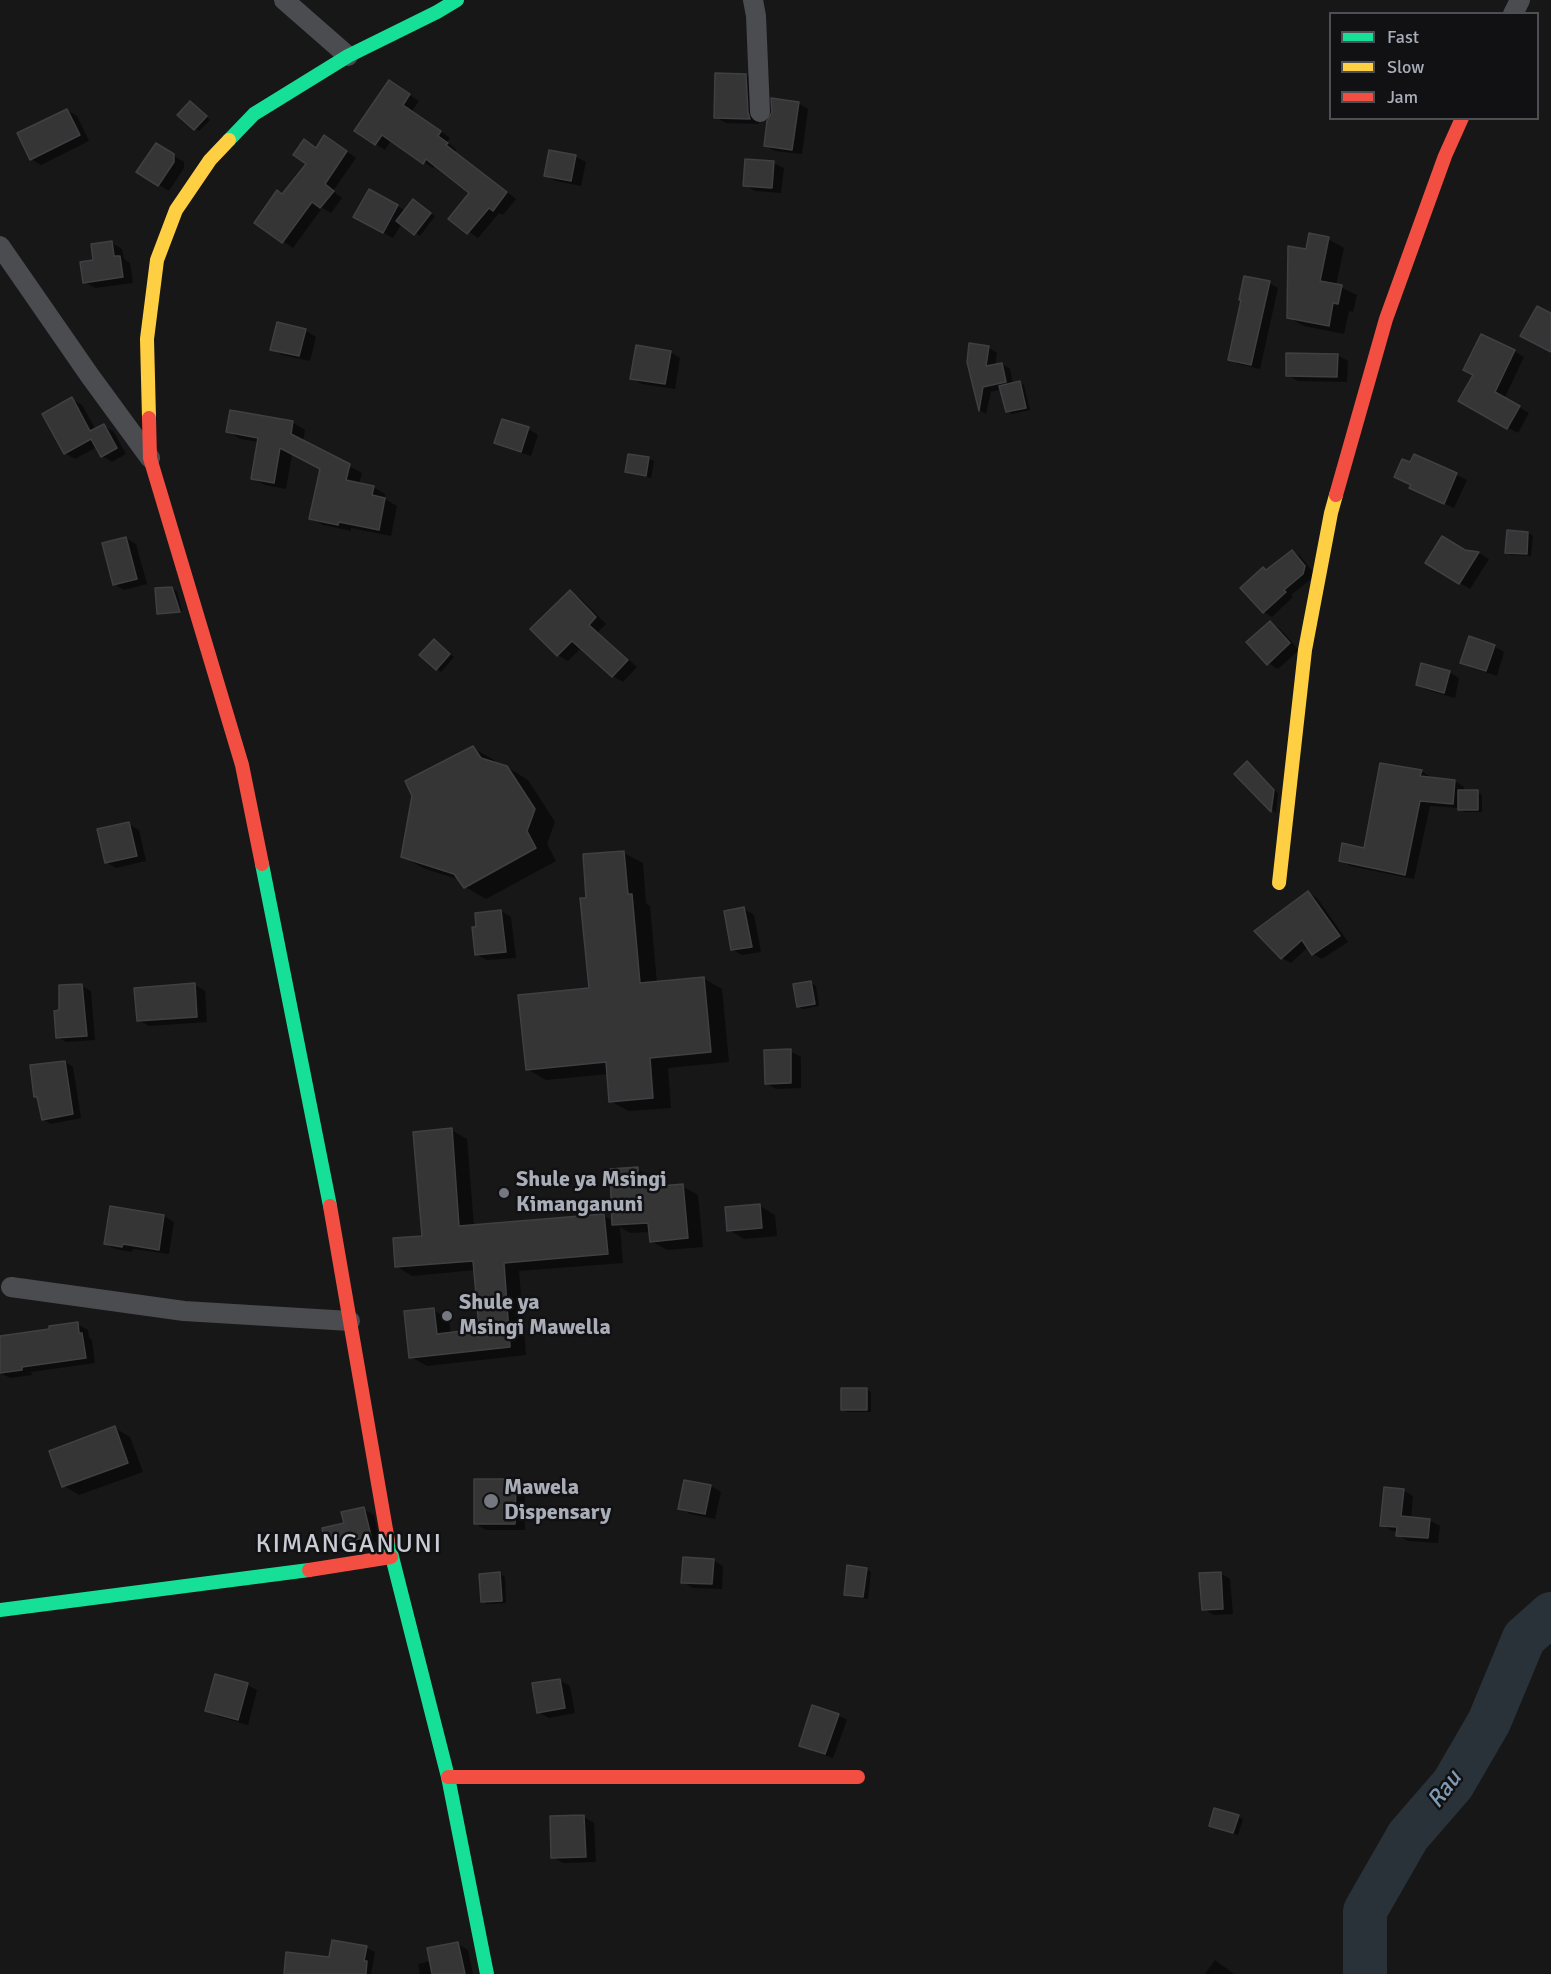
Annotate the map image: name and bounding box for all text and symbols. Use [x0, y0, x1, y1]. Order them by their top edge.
legend [1329, 12, 1539, 120]
text: Fast [1387, 26, 1419, 48]
text: Slow [1387, 56, 1424, 78]
text: Jam [1387, 86, 1418, 108]
place label: Shule ya Msingi Kimanganuni [516, 1167, 667, 1218]
marker: Shule ya Msingi Kimanganuni [497, 1186, 511, 1200]
place label: Shule ya Msingi Mawella [459, 1290, 611, 1342]
marker: Shule ya Msingi Mawella [440, 1309, 454, 1323]
place label: Mawela Dispensary [504, 1475, 611, 1526]
marker: Mawela Dispensary [482, 1492, 500, 1510]
district label: KIMANGANUNI [255, 1529, 443, 1561]
water label: Rau [1422, 1766, 1468, 1814]

